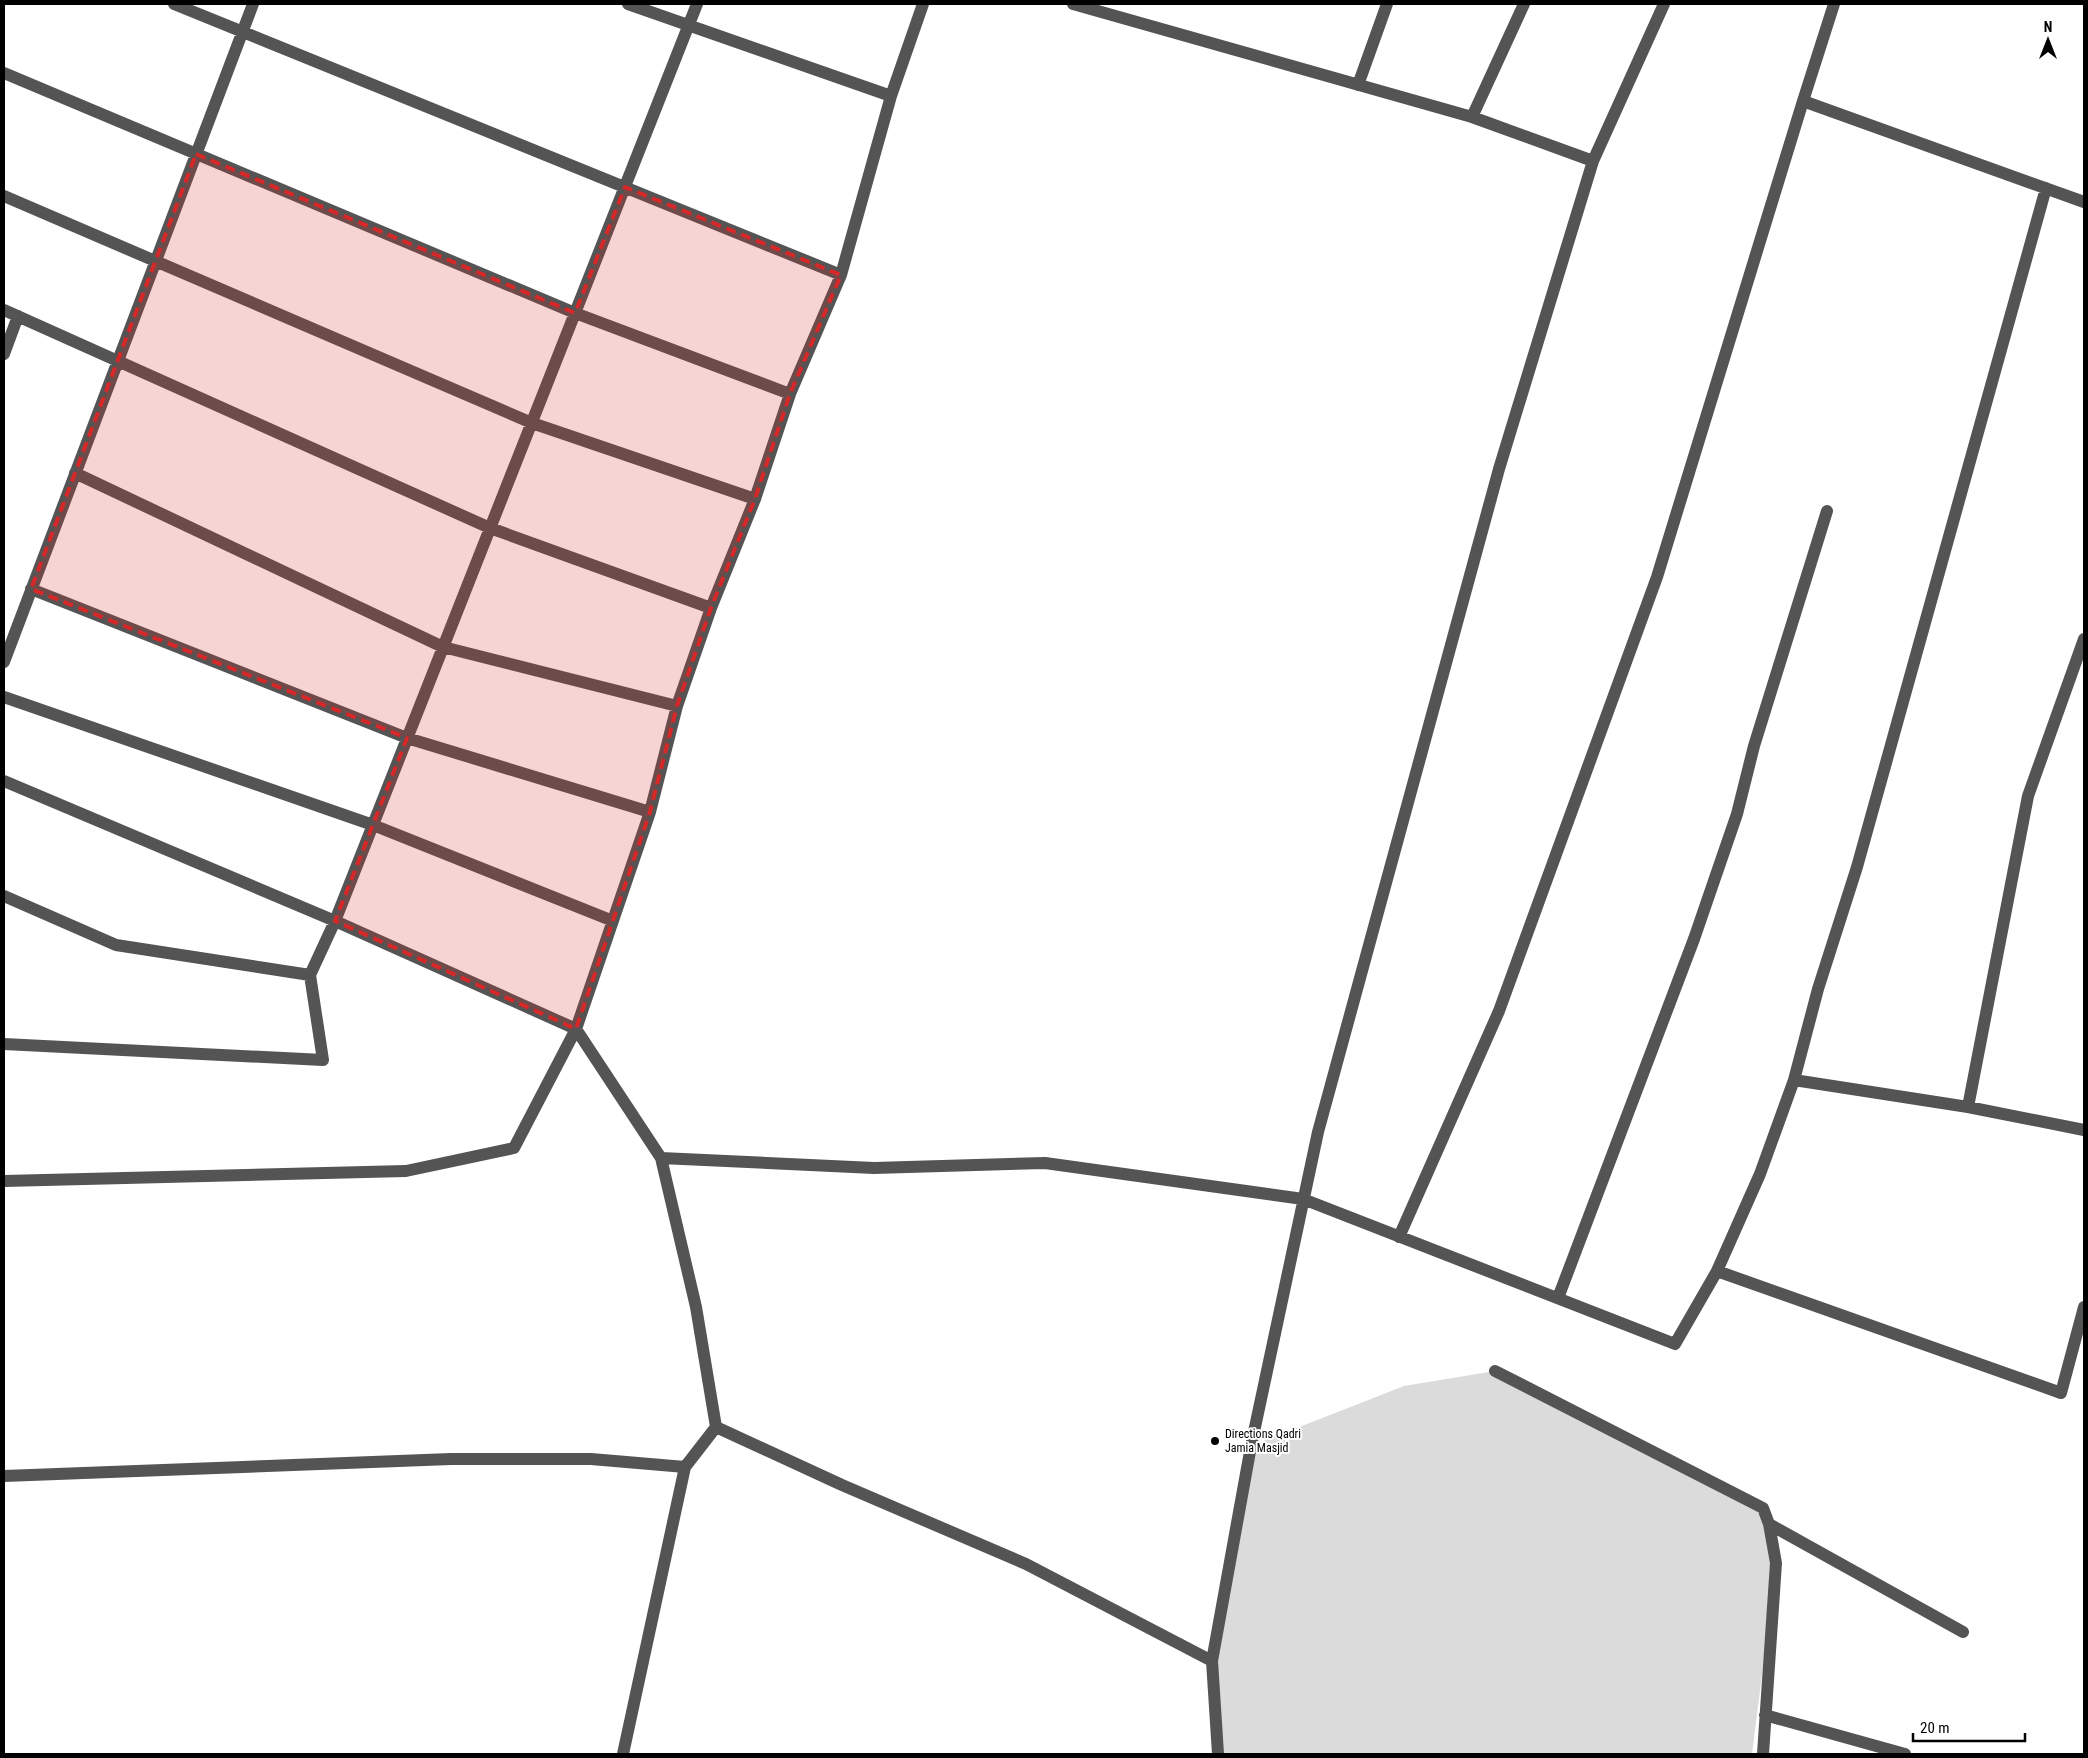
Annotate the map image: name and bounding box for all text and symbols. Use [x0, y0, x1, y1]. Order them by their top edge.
north arrow [2023, 15, 2073, 65]
text: N [2044, 19, 2052, 35]
place label: Directions Qadri Jamia Masjid [1225, 1427, 1301, 1455]
marker: Directions Qadri Jamia Masjid [1209, 1435, 1221, 1447]
scale bar [1913, 1710, 2026, 1742]
text: 20 m [1920, 1719, 1950, 1737]

